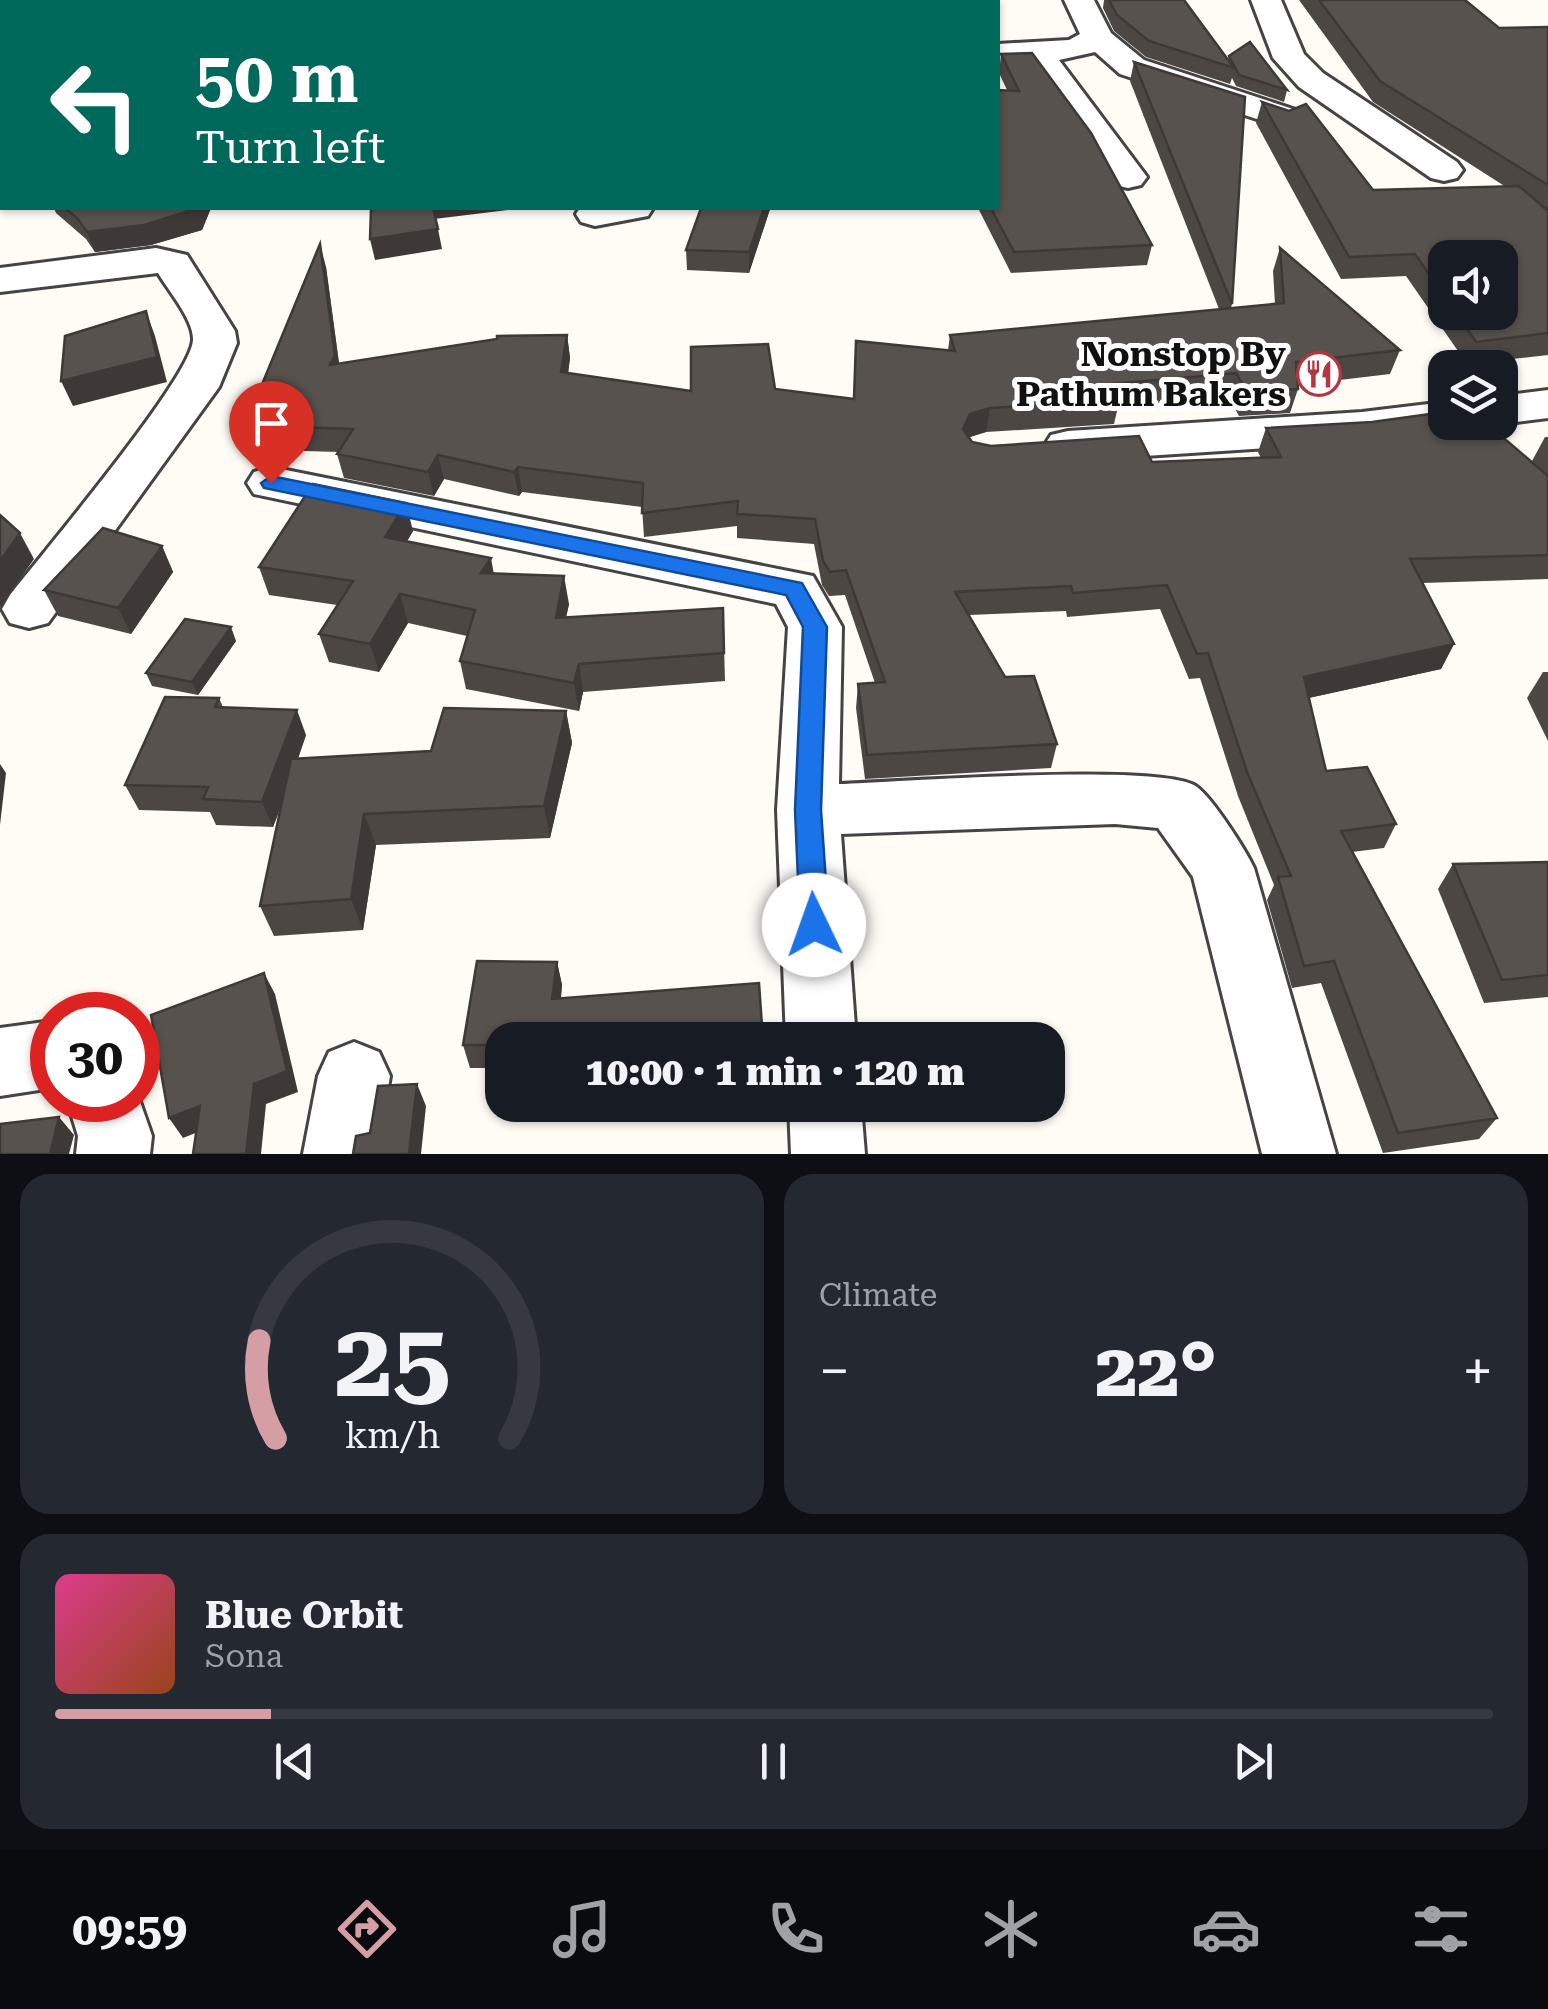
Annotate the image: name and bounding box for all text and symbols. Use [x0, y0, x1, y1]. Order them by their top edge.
text: 50 m [195, 37, 359, 119]
icon: left [30, 40, 160, 170]
text: Turn left [195, 121, 385, 174]
map controls [1428, 240, 1518, 440]
button: sound [1428, 240, 1518, 330]
place label: Nonstop By Pathum Bakers [1016, 334, 1286, 415]
button: layers [1428, 350, 1518, 440]
restaurant icon: Nonstop By Pathum Bakers [1296, 351, 1342, 397]
pin [229, 381, 314, 484]
icon: arrive [244, 396, 299, 451]
position arrow [762, 873, 866, 977]
speed limit sign: 30 [30, 992, 160, 1122]
text: 10:00 · 1 min · 120 m [585, 1050, 965, 1094]
text: Climate [819, 1276, 937, 1314]
text: 25 [334, 1300, 450, 1421]
text: 22° [1095, 1326, 1217, 1414]
text: − [819, 1339, 850, 1403]
text: + [1462, 1339, 1493, 1403]
text: km/h [344, 1415, 440, 1457]
text: Blue Orbit [205, 1593, 403, 1637]
text: Sona [205, 1637, 283, 1675]
icon: previous [267, 1734, 322, 1789]
icon: pause [746, 1734, 801, 1789]
icon: next [1226, 1734, 1281, 1789]
icon: directions [332, 1894, 402, 1964]
icon: music [547, 1894, 617, 1964]
icon: phone [761, 1894, 831, 1964]
icon: climate [976, 1894, 1046, 1964]
icon: car [1191, 1894, 1261, 1964]
icon: filters [1406, 1894, 1476, 1964]
text: 09:59 [72, 1903, 187, 1956]

